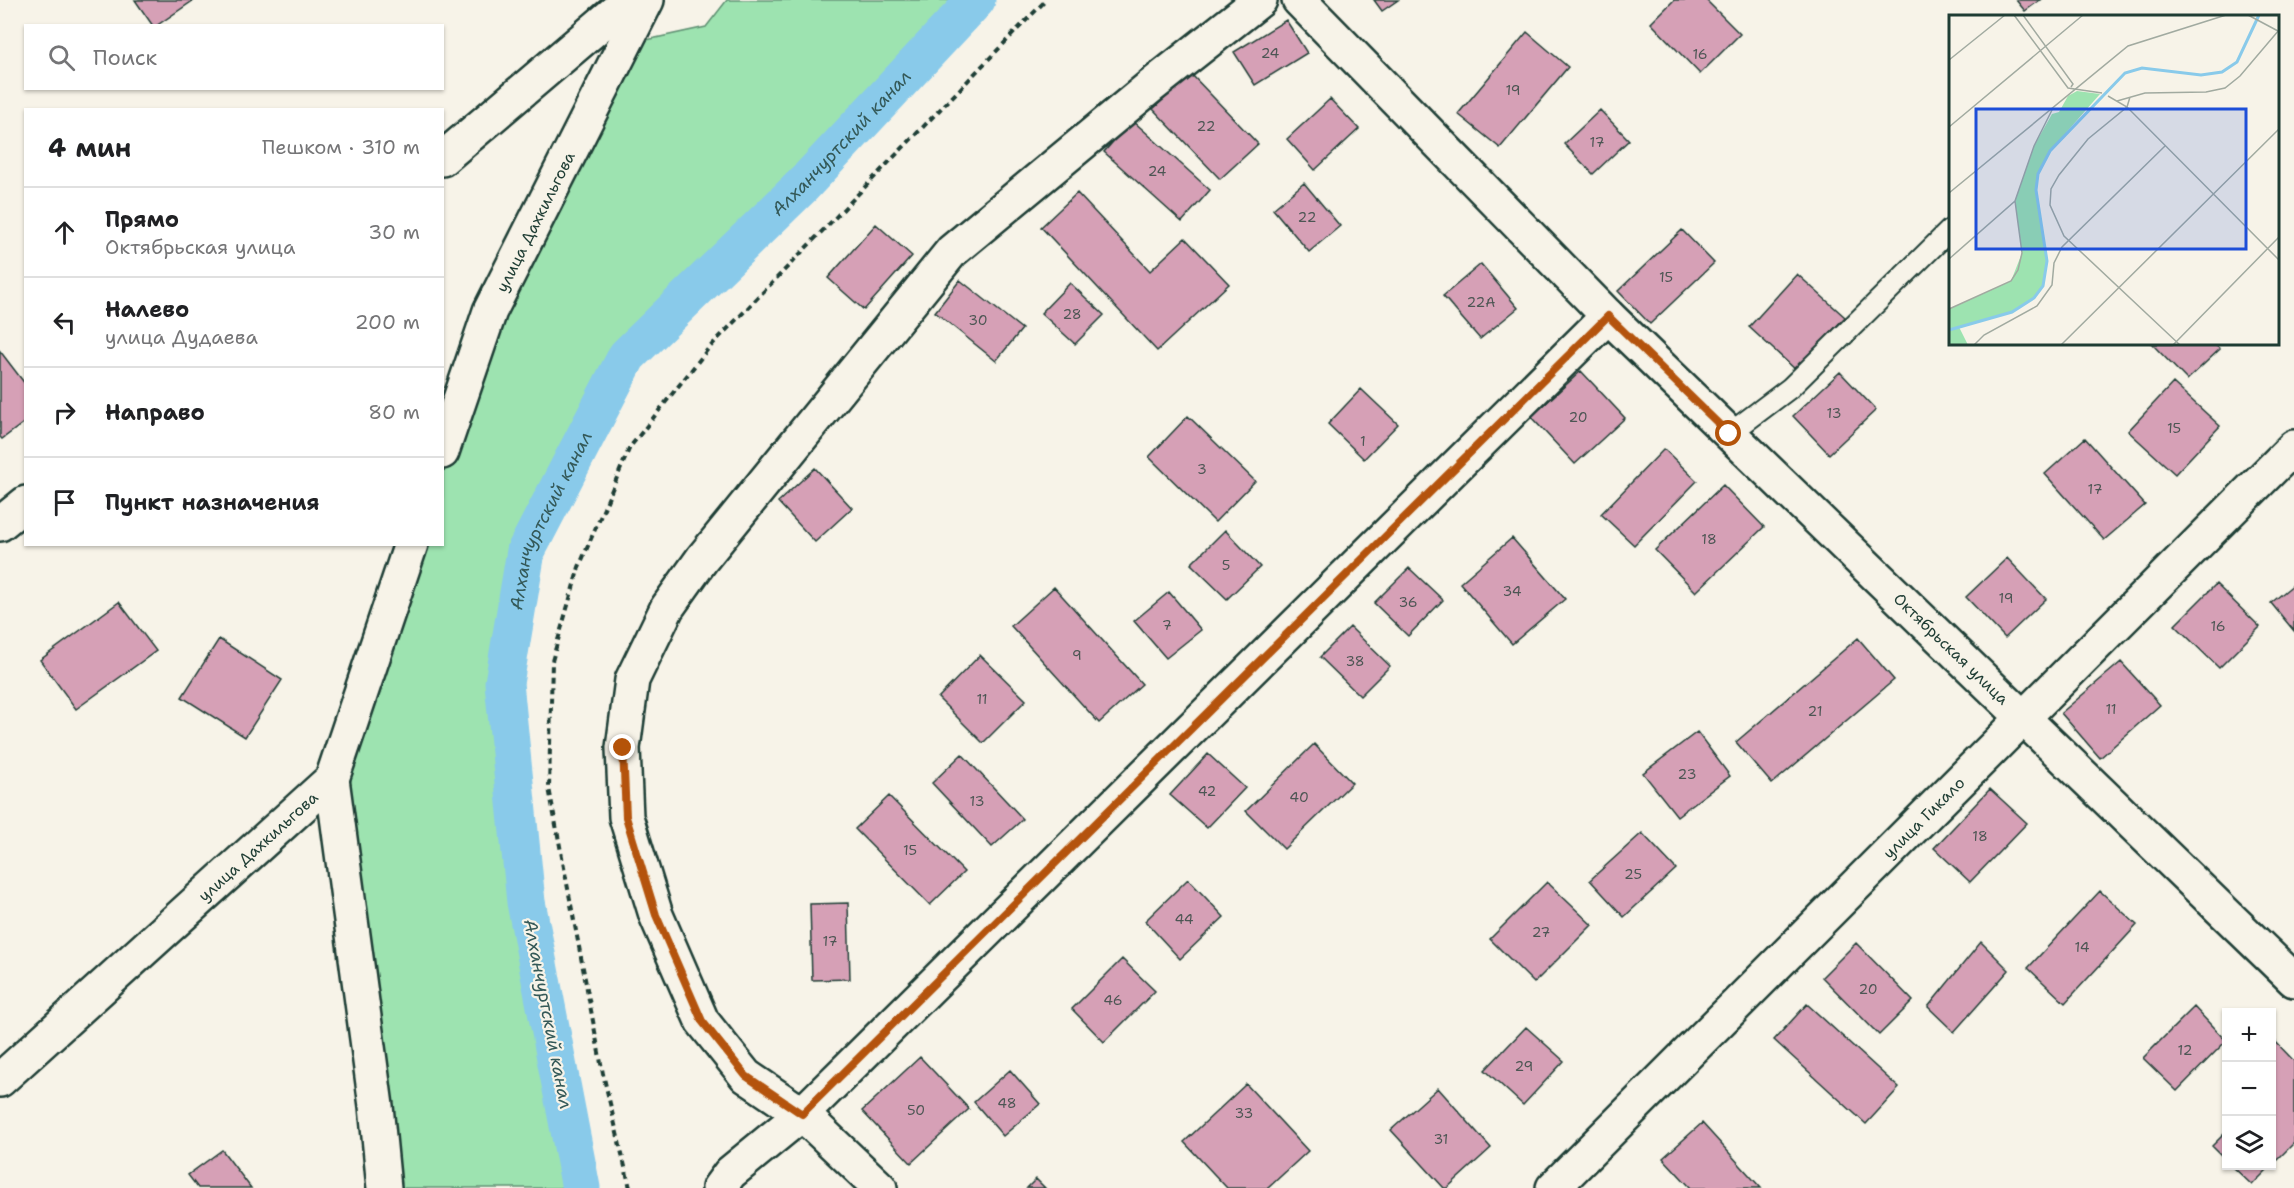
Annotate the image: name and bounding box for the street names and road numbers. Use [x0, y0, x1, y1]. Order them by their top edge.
street label: улица Дахкильгова [491, 148, 579, 295]
street label: Октябрьская улица [1889, 588, 2014, 709]
street label: улица Гикало [1878, 772, 1969, 863]
street label: улица Дахкильгова [193, 787, 322, 906]

